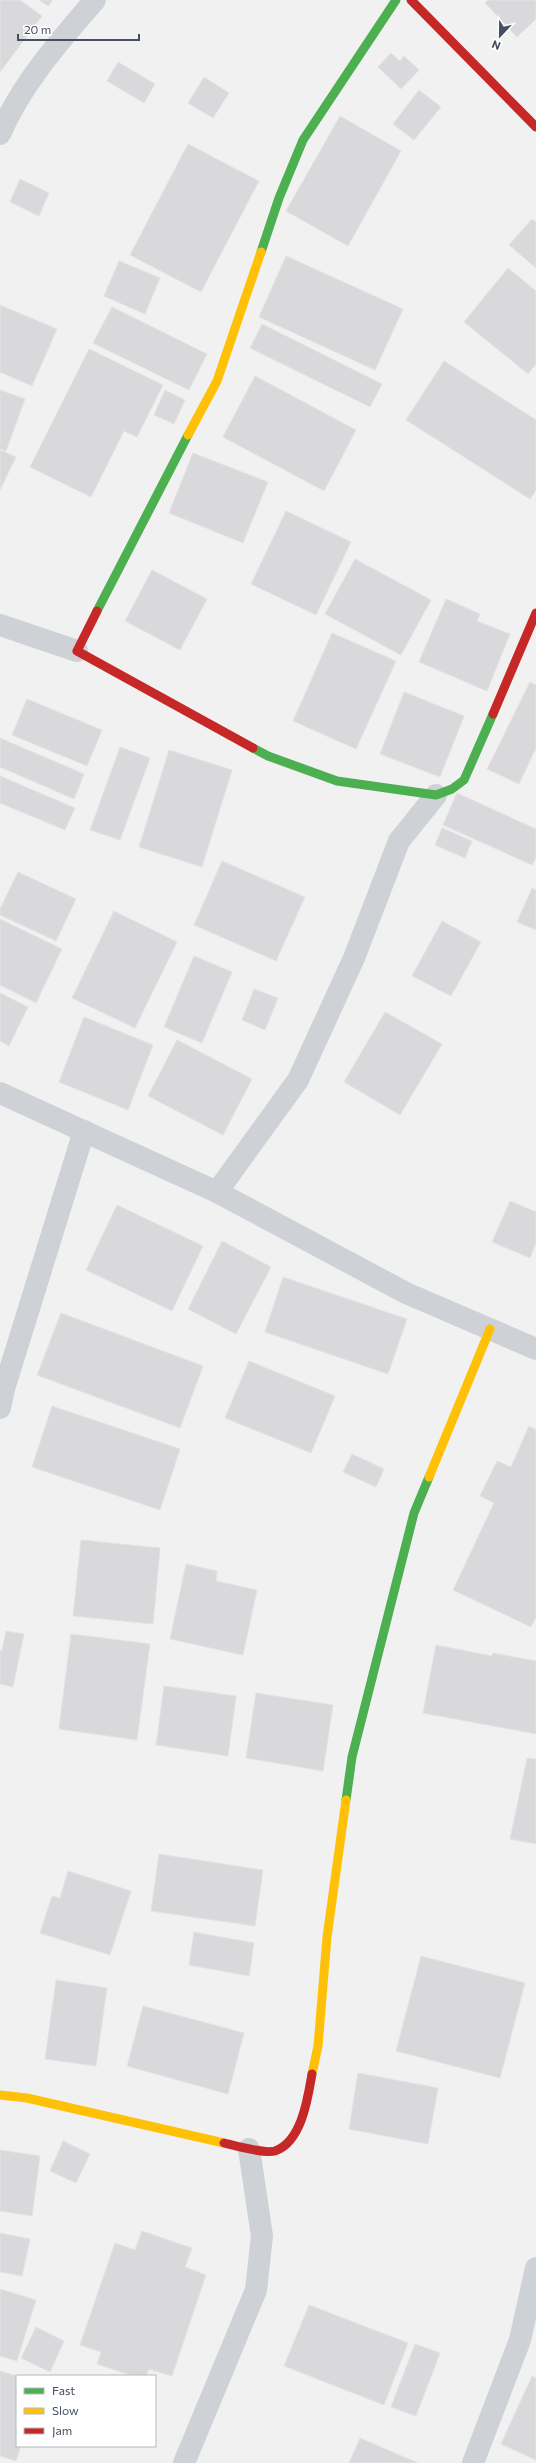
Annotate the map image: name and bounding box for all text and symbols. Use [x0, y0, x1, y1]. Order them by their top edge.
scale bar [18, 16, 139, 42]
north arrow [480, 16, 520, 56]
text: 20 m [24, 22, 51, 36]
text: N [490, 38, 502, 53]
legend [16, 2375, 156, 2447]
text: Fast [52, 2383, 75, 2397]
text: Slow [52, 2403, 79, 2417]
text: Jam [52, 2423, 72, 2438]

